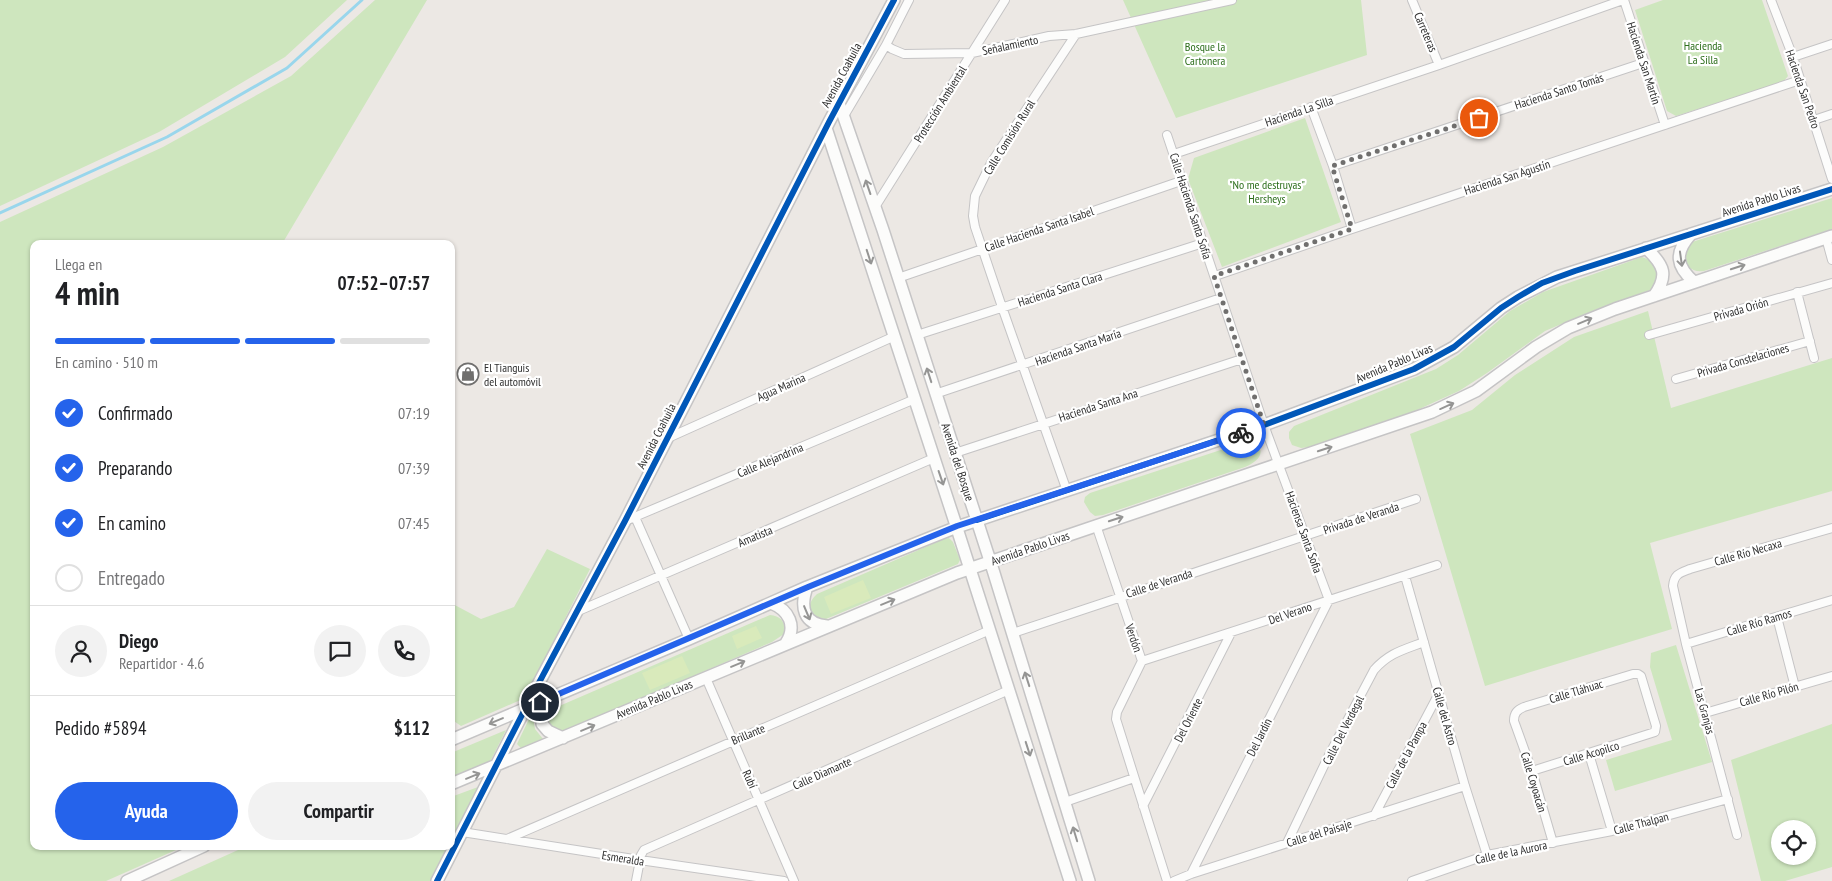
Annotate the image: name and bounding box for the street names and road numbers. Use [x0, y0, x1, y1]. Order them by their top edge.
street label: Carreteras [1411, 10, 1441, 54]
street label: Hacienda San Martín [1624, 20, 1664, 106]
street label: Señalamiento [981, 32, 1039, 58]
street label: Avenida Coahuila [818, 40, 864, 110]
street label: Hacienda San Pedro [1783, 48, 1823, 130]
street label: Protección Ambiental [910, 63, 970, 145]
street label: Hacienda Santo Tomás [1513, 70, 1605, 112]
street label: Hacienda La Silla [1263, 92, 1335, 130]
street label: Calle Comisión Rural [980, 97, 1038, 177]
street label: Calle Hacienda Santa Sofía [1167, 151, 1215, 261]
street label: Hacienda San Agustín [1462, 156, 1552, 198]
street label: Avenida Pablo Livas [1720, 180, 1802, 220]
street label: Calle Hacienda Santa Isabel [982, 203, 1096, 255]
street label: Hacienda Santa Clara [1016, 268, 1104, 310]
street label: Privada Orión [1712, 294, 1770, 324]
street label: Hacienda Santa María [1033, 325, 1123, 369]
street label: Avenida Pablo Livas [1353, 340, 1435, 386]
street label: Privada Constelaciones [1695, 340, 1791, 380]
street label: Agua Marina [754, 370, 808, 404]
street label: Hacienda Santa Ana [1057, 385, 1140, 425]
street label: Avenida Coahuila [633, 401, 679, 471]
street label: Avenida del Bosque [938, 421, 978, 503]
street label: Calle Alejandrina [735, 439, 805, 481]
street label: Haciensa Santa Sofia [1282, 489, 1326, 575]
street label: Privada de Veranda [1321, 499, 1401, 537]
street label: Amatista [735, 522, 775, 550]
street label: Avenida Pablo Livas [989, 528, 1071, 568]
street label: Calle Río Necaxa [1713, 535, 1784, 569]
street label: Calle de Veranda [1124, 565, 1194, 601]
street label: Del Verano [1266, 599, 1314, 627]
street label: Calle Río Ramos [1725, 605, 1793, 639]
street label: Verdón [1122, 621, 1146, 654]
street label: Avenida Pablo Livas [613, 676, 695, 722]
street label: Calle Tláhuac [1547, 676, 1605, 706]
street label: Calle Río Pilón [1738, 678, 1800, 710]
street label: Calle del Astro [1430, 685, 1460, 747]
street label: Las Granjas [1692, 686, 1718, 736]
street label: Calle Del Verdegal [1319, 693, 1367, 767]
street label: Del Oriente [1171, 695, 1205, 745]
street label: Del Jardín [1243, 715, 1275, 759]
street label: Calle de la Pampa [1382, 719, 1430, 791]
street label: Brillante [729, 720, 767, 748]
street label: Calle Acopilco [1561, 737, 1621, 769]
street label: Calle Coyoacán [1518, 750, 1550, 814]
street label: Calle Diamante [790, 753, 854, 793]
street label: Rubí [739, 767, 761, 791]
street label: Calle Thalpan [1612, 808, 1670, 838]
street label: Calle del Paisaje [1284, 816, 1354, 850]
street label: Calle de la Aurora [1474, 837, 1549, 867]
street label: Esmeralda [601, 847, 646, 869]

